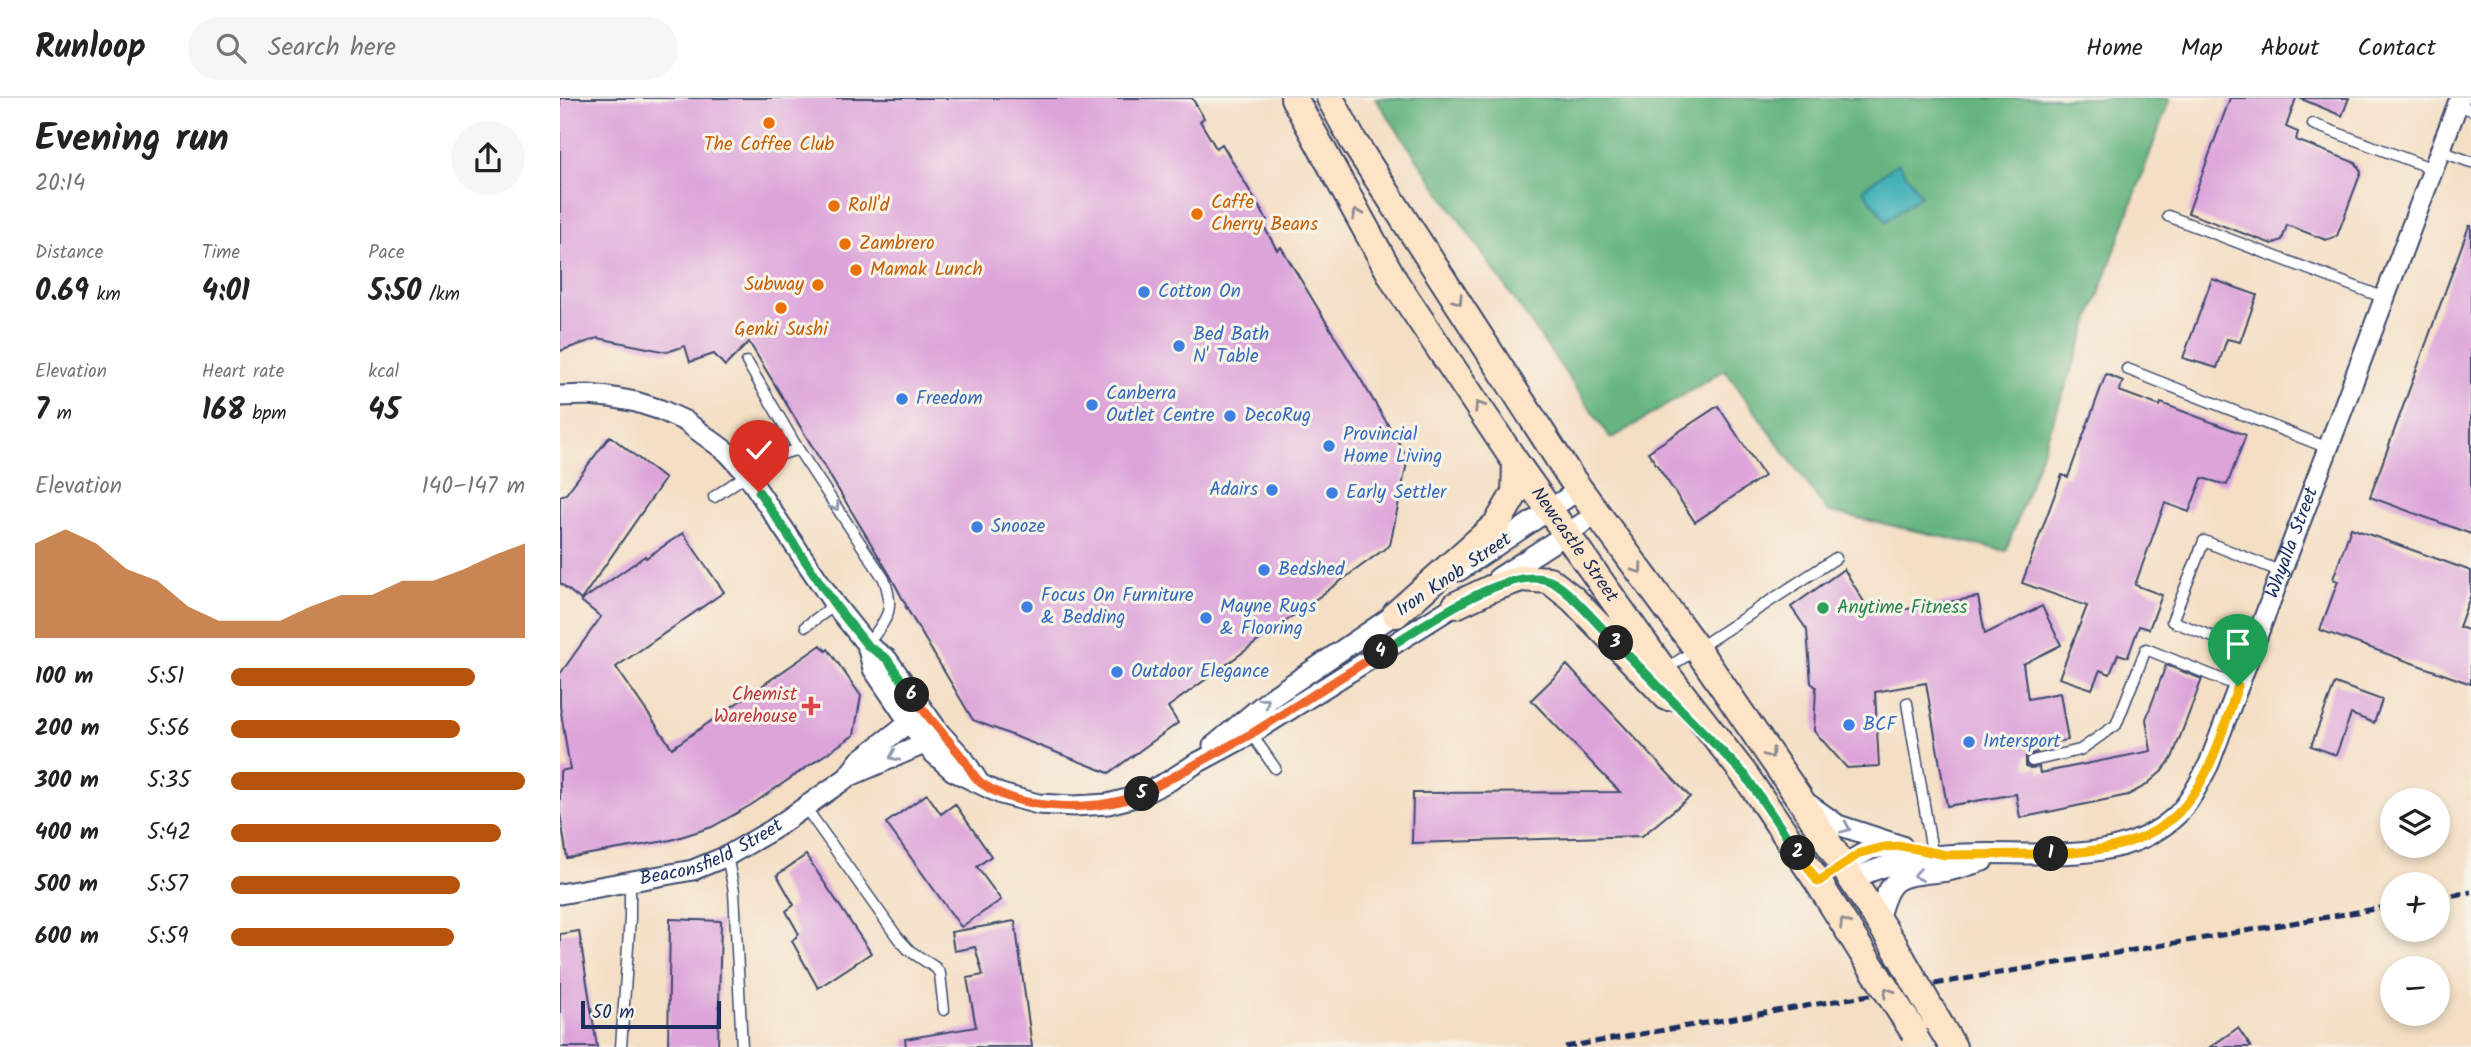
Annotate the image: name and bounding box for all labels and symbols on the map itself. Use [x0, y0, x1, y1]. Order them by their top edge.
marker: The Coffee Club [761, 115, 777, 131]
place label: The Coffee Club [704, 130, 834, 160]
place label: Caffe Cherry Beans [1211, 188, 1318, 240]
place label: Roll'd [848, 191, 890, 221]
marker: Roll'd [826, 198, 842, 214]
marker: Caffe Cherry Beans [1189, 206, 1205, 222]
one-way arrow [1352, 209, 1365, 221]
place label: Zambrero [859, 229, 935, 259]
marker: Zambrero [837, 236, 853, 252]
place label: Mamak Lunch [870, 255, 983, 285]
marker: Mamak Lunch [848, 262, 864, 278]
place label: Subway [744, 270, 805, 300]
marker: Subway [810, 277, 826, 293]
place label: Cotton On [1158, 277, 1241, 307]
marker: Cotton On [1136, 284, 1152, 300]
one-way arrow [1450, 293, 1463, 306]
marker: Genki Sushi [773, 300, 789, 316]
place label: Genki Sushi [734, 315, 829, 345]
place label: Bed Bath N' Table [1193, 320, 1269, 372]
marker: Bed Bath N' Table [1171, 338, 1187, 354]
place label: Canberra Outlet Centre [1106, 379, 1215, 431]
place label: Freedom [916, 384, 983, 414]
marker: Freedom [894, 391, 910, 407]
marker: Canberra Outlet Centre [1084, 397, 1100, 413]
place label: DecoRug [1244, 401, 1311, 431]
one-way arrow [1474, 401, 1487, 414]
marker: DecoRug [1222, 408, 1238, 424]
pin [729, 420, 789, 492]
place label: Provincial Home Living [1343, 420, 1442, 472]
marker: Provincial Home Living [1321, 438, 1337, 454]
place label: Adairs [1209, 475, 1258, 505]
place label: Early Settler [1346, 478, 1448, 508]
street label: Newcastle Street [1523, 481, 1626, 609]
marker: Adairs [1264, 482, 1280, 498]
street label: Whyalla Street [2258, 482, 2327, 603]
marker: Early Settler [1324, 485, 1340, 501]
one-way arrow [827, 498, 839, 511]
place label: Snooze [991, 512, 1046, 542]
marker: Snooze [969, 519, 985, 535]
street label: Iron Knob Street [1390, 525, 1519, 625]
place label: Bedshed [1278, 555, 1345, 585]
one-way arrow [1630, 561, 1642, 574]
marker: Bedshed [1256, 562, 1272, 578]
place label: Focus On Furniture & Bedding [1041, 581, 1194, 633]
place label: Mayne Rugs & Flooring [1220, 592, 1316, 644]
place label: Anytime Fitness [1837, 593, 1967, 623]
marker: Focus On Furniture & Bedding [1019, 599, 1035, 615]
marker: Anytime Fitness [1815, 600, 1831, 616]
marker: Mayne Rugs & Flooring [1198, 610, 1214, 626]
pin [2208, 614, 2268, 686]
pin: 3 [1598, 626, 1634, 660]
pin: 4 [1364, 634, 1398, 670]
place label: Outdoor Elegance [1131, 657, 1270, 687]
marker: Outdoor Elegance [1109, 664, 1125, 680]
pin: 6 [894, 678, 930, 712]
place label: Chemist Warehouse [714, 680, 798, 732]
marker: Chemist Warehouse [803, 698, 819, 714]
one-way arrow [1257, 698, 1270, 711]
place label: BCF [1863, 710, 1898, 740]
marker: BCF [1841, 717, 1857, 733]
place label: Intersport [1983, 727, 2061, 757]
marker: Intersport [1961, 734, 1977, 750]
one-way arrow [1761, 746, 1774, 759]
one-way arrow [889, 748, 902, 762]
pin: 5 [1124, 776, 1160, 812]
street label: Beaconsfield Street [637, 811, 790, 894]
one-way arrow [1839, 820, 1852, 834]
pin: 2 [1780, 836, 1816, 870]
pin: 1 [2034, 836, 2068, 872]
one-way arrow [1912, 867, 1924, 882]
one-way arrow [1839, 918, 1852, 931]
one-way arrow [1884, 987, 1896, 1000]
scale bar [581, 998, 721, 1030]

